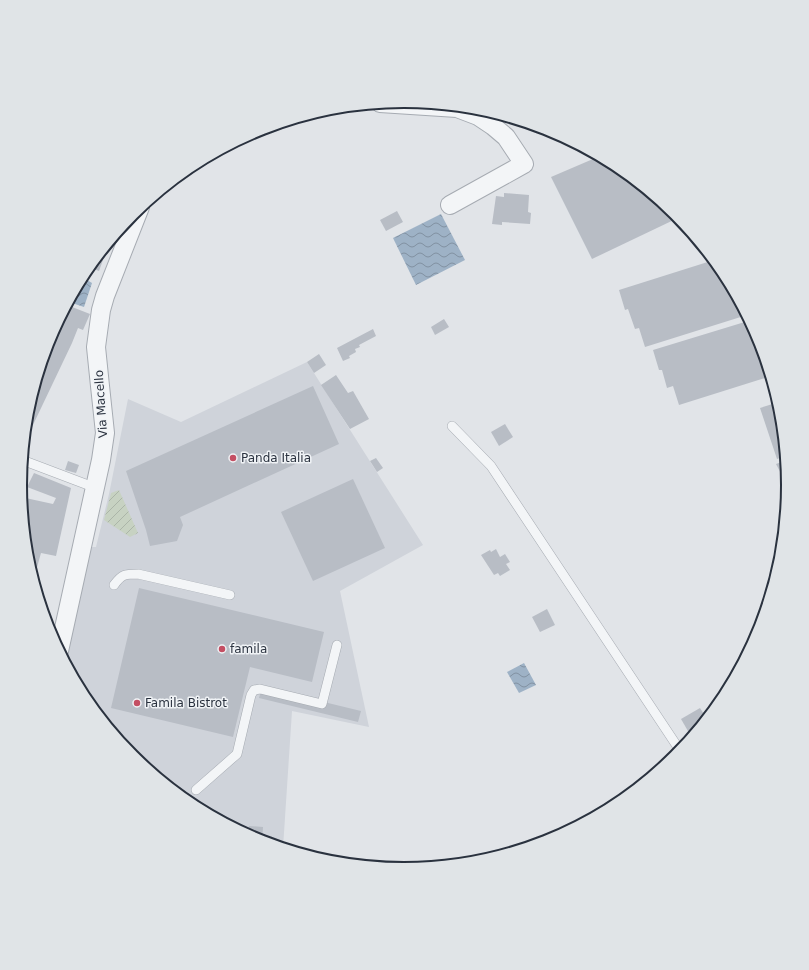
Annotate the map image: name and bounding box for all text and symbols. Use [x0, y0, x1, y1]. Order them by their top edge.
street label: Via Macello [92, 370, 110, 438]
place label: Panda Italia [241, 451, 311, 465]
marker: Panda Italia [228, 453, 238, 463]
place label: famila [230, 642, 267, 656]
marker: famila [217, 644, 227, 654]
place label: Famila Bistrot [145, 696, 227, 710]
marker: Famila Bistrot [132, 698, 142, 708]

